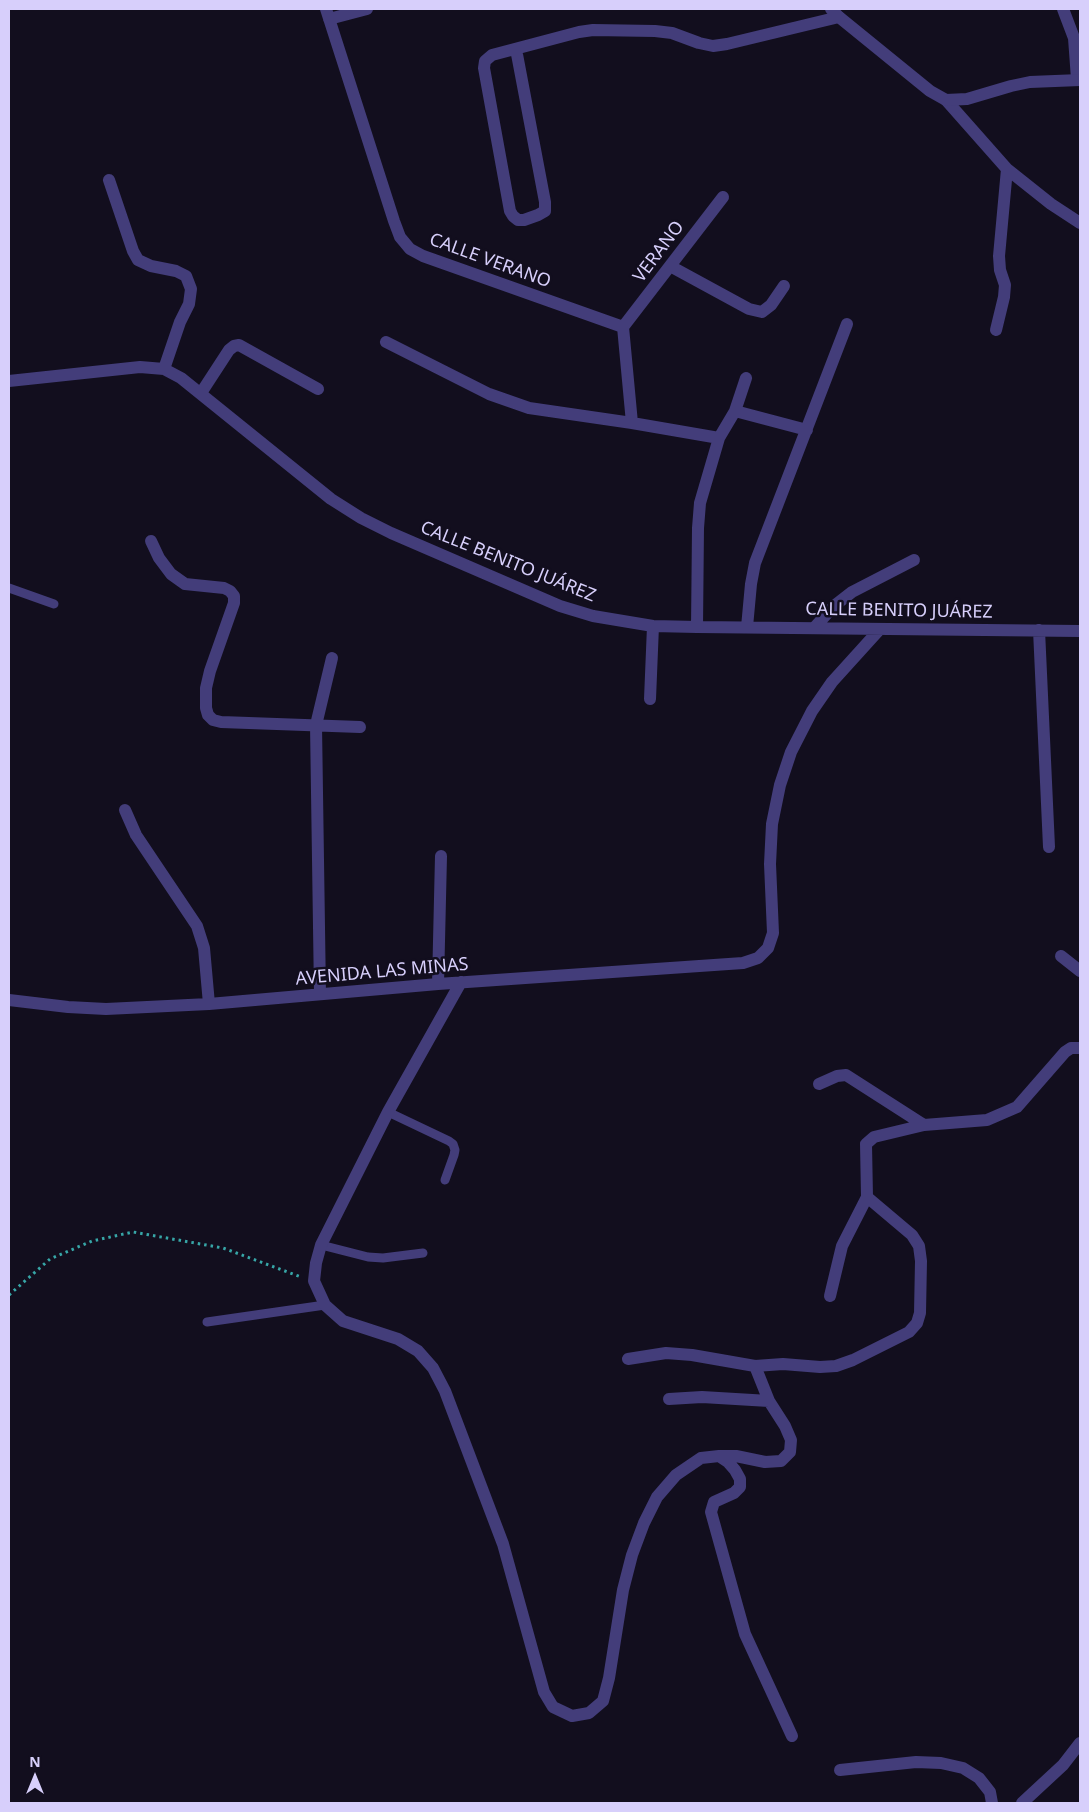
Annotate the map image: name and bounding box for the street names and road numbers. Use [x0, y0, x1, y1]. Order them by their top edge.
street label: VERANO [629, 217, 689, 287]
street label: CALLE VERANO [426, 229, 554, 293]
street label: CALLE BENITO JUÁREZ [417, 517, 599, 607]
street label: CALLE BENITO JUÁREZ [805, 599, 993, 623]
street label: AVENIDA LAS MINAS [295, 954, 469, 990]

